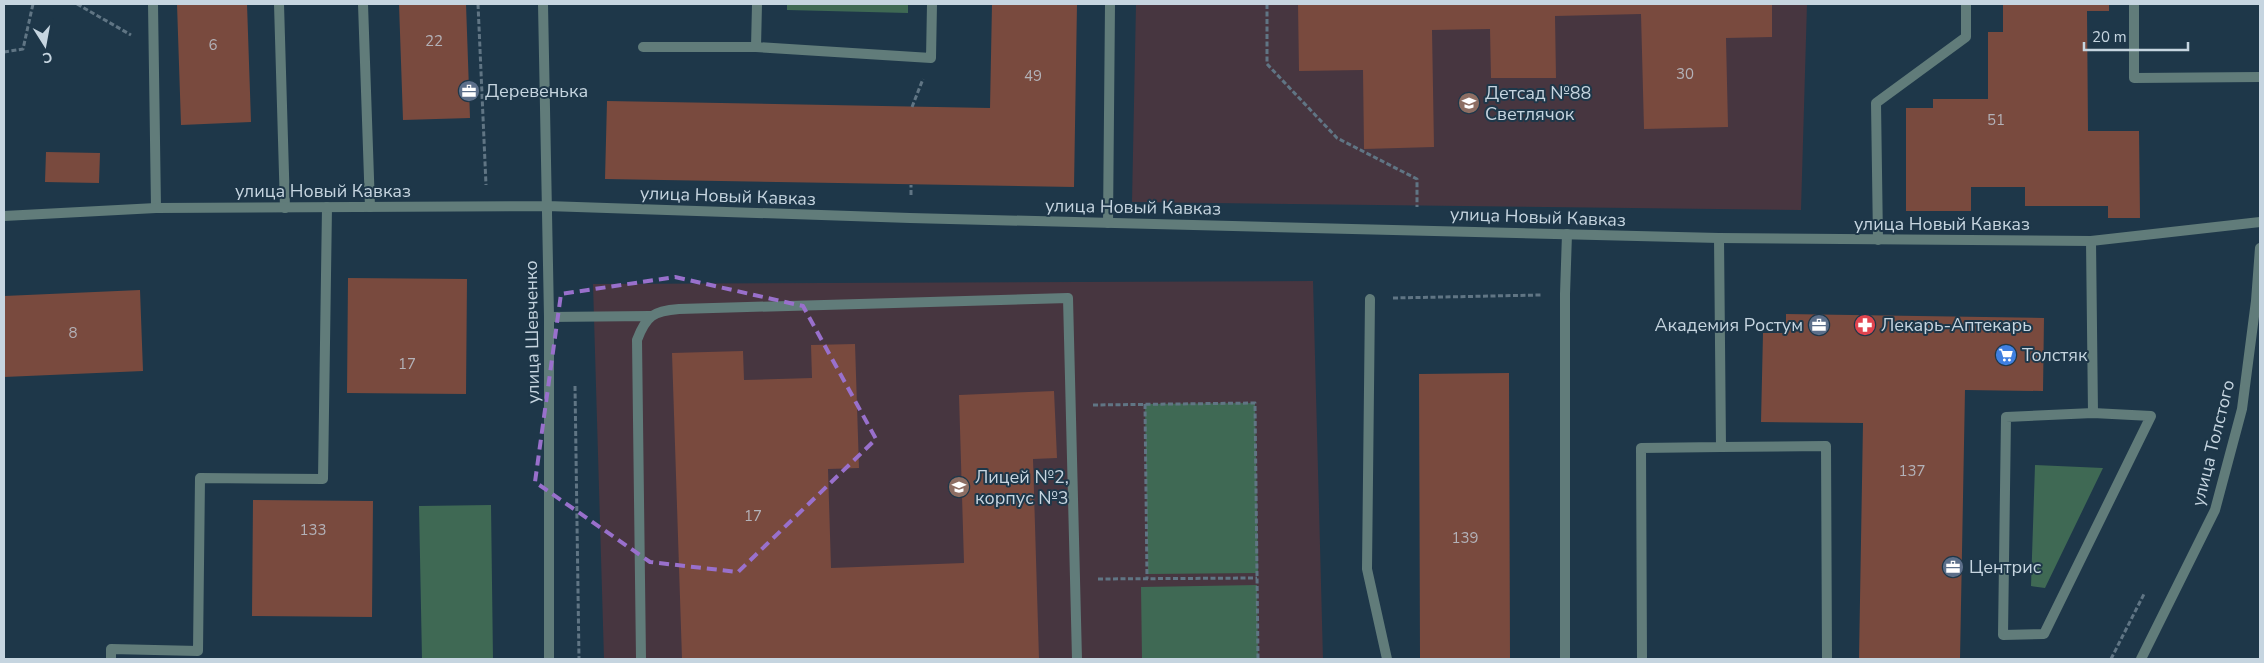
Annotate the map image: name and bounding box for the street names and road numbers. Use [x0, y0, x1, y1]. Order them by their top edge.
street label: улица Новый Кавказ [235, 179, 411, 203]
street label: улица Новый Кавказ [640, 181, 816, 211]
street label: улица Новый Кавказ [1045, 193, 1221, 221]
street label: улица Новый Кавказ [1450, 202, 1626, 232]
street label: улица Новый Кавказ [1854, 212, 2030, 236]
street label: улица Шевченко [519, 260, 545, 404]
street label: улица Толстого [2186, 377, 2240, 509]

